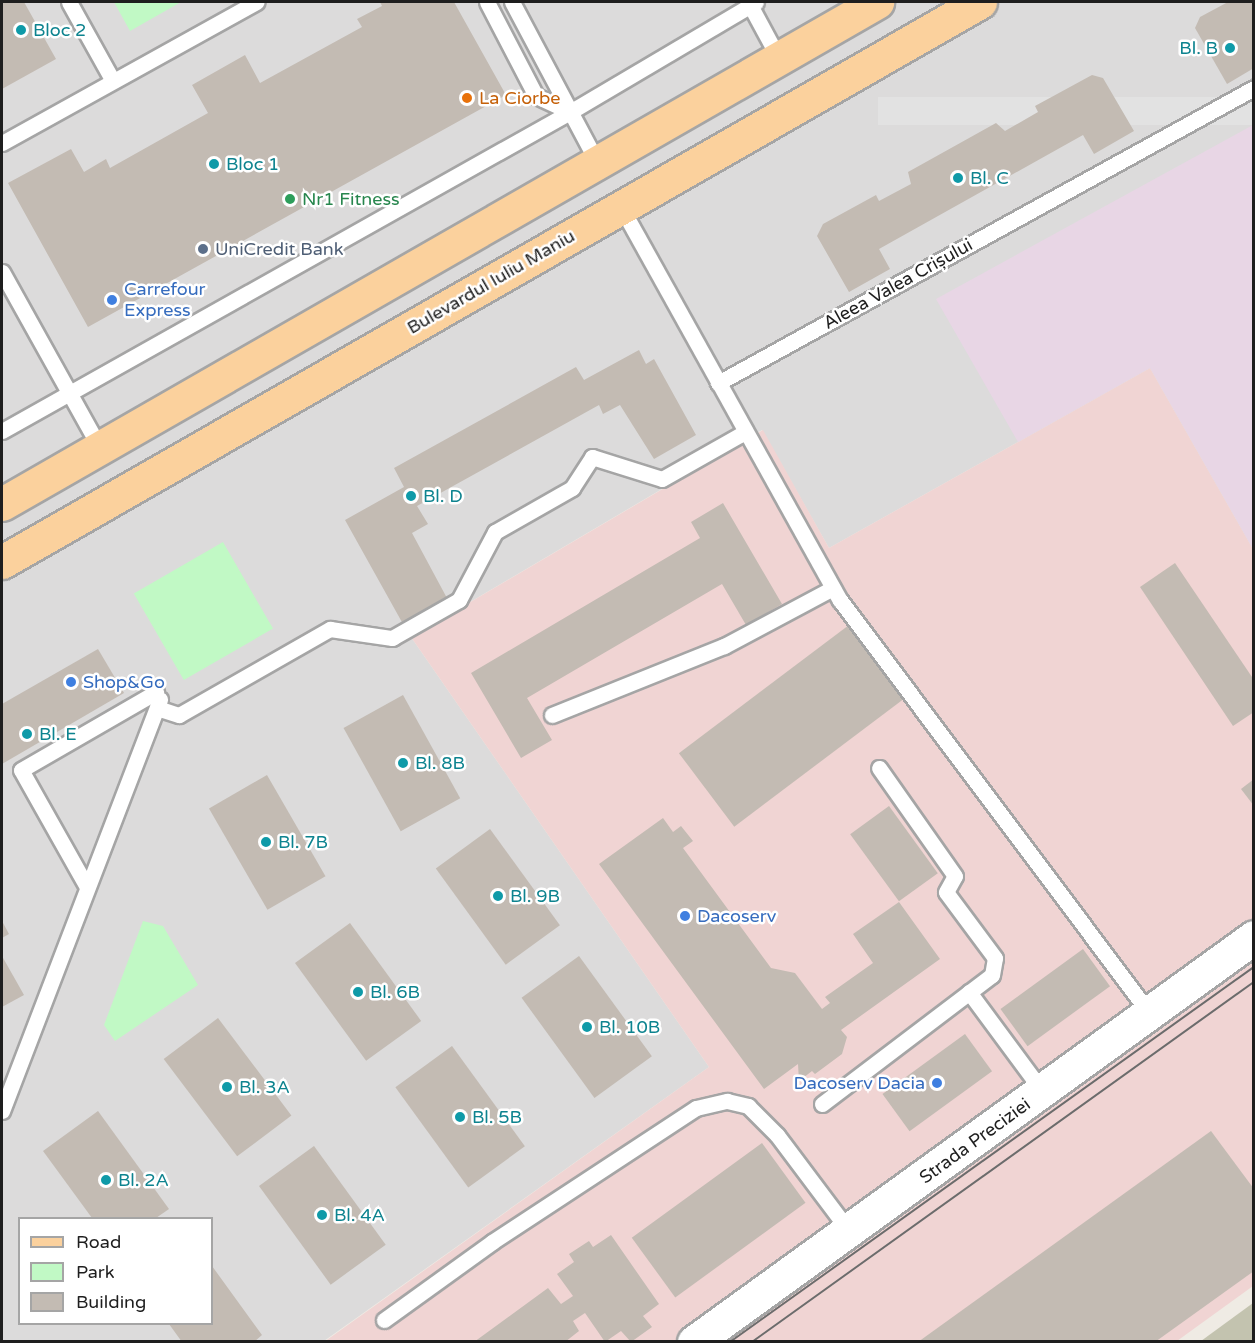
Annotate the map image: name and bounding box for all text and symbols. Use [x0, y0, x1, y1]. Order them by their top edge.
place label: Bloc 2 [33, 19, 86, 41]
marker: Bloc 2 [14, 23, 28, 37]
place label: Bl. B [1179, 37, 1218, 59]
marker: Bl. B [1223, 41, 1237, 55]
place label: La Ciorbe [479, 87, 561, 109]
marker: La Ciorbe [460, 91, 474, 105]
place label: Bloc 1 [226, 153, 279, 175]
marker: Bloc 1 [207, 157, 221, 171]
place label: Bl. C [970, 167, 1009, 189]
marker: Bl. C [951, 171, 965, 185]
place label: Nr1 Fitness [302, 188, 400, 210]
marker: Nr1 Fitness [283, 192, 297, 206]
street label: Bulevardul Iuliu Maniu [403, 225, 579, 339]
street label: Aleea Valea Crișului [820, 234, 976, 334]
place label: UniCredit Bank [215, 238, 344, 260]
marker: UniCredit Bank [196, 242, 210, 256]
place label: Carrefour Express [124, 279, 205, 322]
marker: Carrefour Express [105, 293, 119, 307]
place label: Bl. D [423, 485, 463, 507]
marker: Bl. D [404, 489, 418, 503]
place label: Shop&Go [83, 671, 165, 693]
marker: Shop&Go [64, 675, 78, 689]
place label: Bl. E [39, 723, 77, 745]
marker: Bl. E [20, 727, 34, 741]
place label: Bl. 8B [415, 752, 465, 774]
marker: Bl. 8B [396, 756, 410, 770]
place label: Bl. 7B [278, 831, 328, 853]
marker: Bl. 7B [259, 835, 273, 849]
place label: Bl. 9B [510, 885, 560, 907]
marker: Bl. 9B [491, 889, 505, 903]
place label: Dacoserv [697, 905, 776, 927]
marker: Dacoserv [678, 909, 692, 923]
place label: Bl. 6B [370, 981, 420, 1003]
marker: Bl. 6B [351, 985, 365, 999]
place label: Bl. 10B [599, 1016, 660, 1038]
marker: Bl. 10B [580, 1020, 594, 1034]
place label: Dacoserv Dacia [793, 1072, 925, 1094]
place label: Bl. 3A [239, 1076, 290, 1098]
marker: Dacoserv Dacia [930, 1076, 944, 1090]
marker: Bl. 3A [220, 1080, 234, 1094]
street label: Strada Preciziei [915, 1094, 1035, 1188]
place label: Bl. 5B [472, 1106, 522, 1128]
marker: Bl. 5B [453, 1110, 467, 1124]
place label: Bl. 2A [118, 1169, 169, 1191]
marker: Bl. 2A [99, 1173, 113, 1187]
place label: Bl. 4A [334, 1204, 385, 1226]
marker: Bl. 4A [315, 1208, 329, 1222]
legend [18, 1217, 213, 1325]
text: Road [76, 1231, 121, 1253]
text: Park [76, 1261, 114, 1283]
text: Building [76, 1291, 146, 1313]

